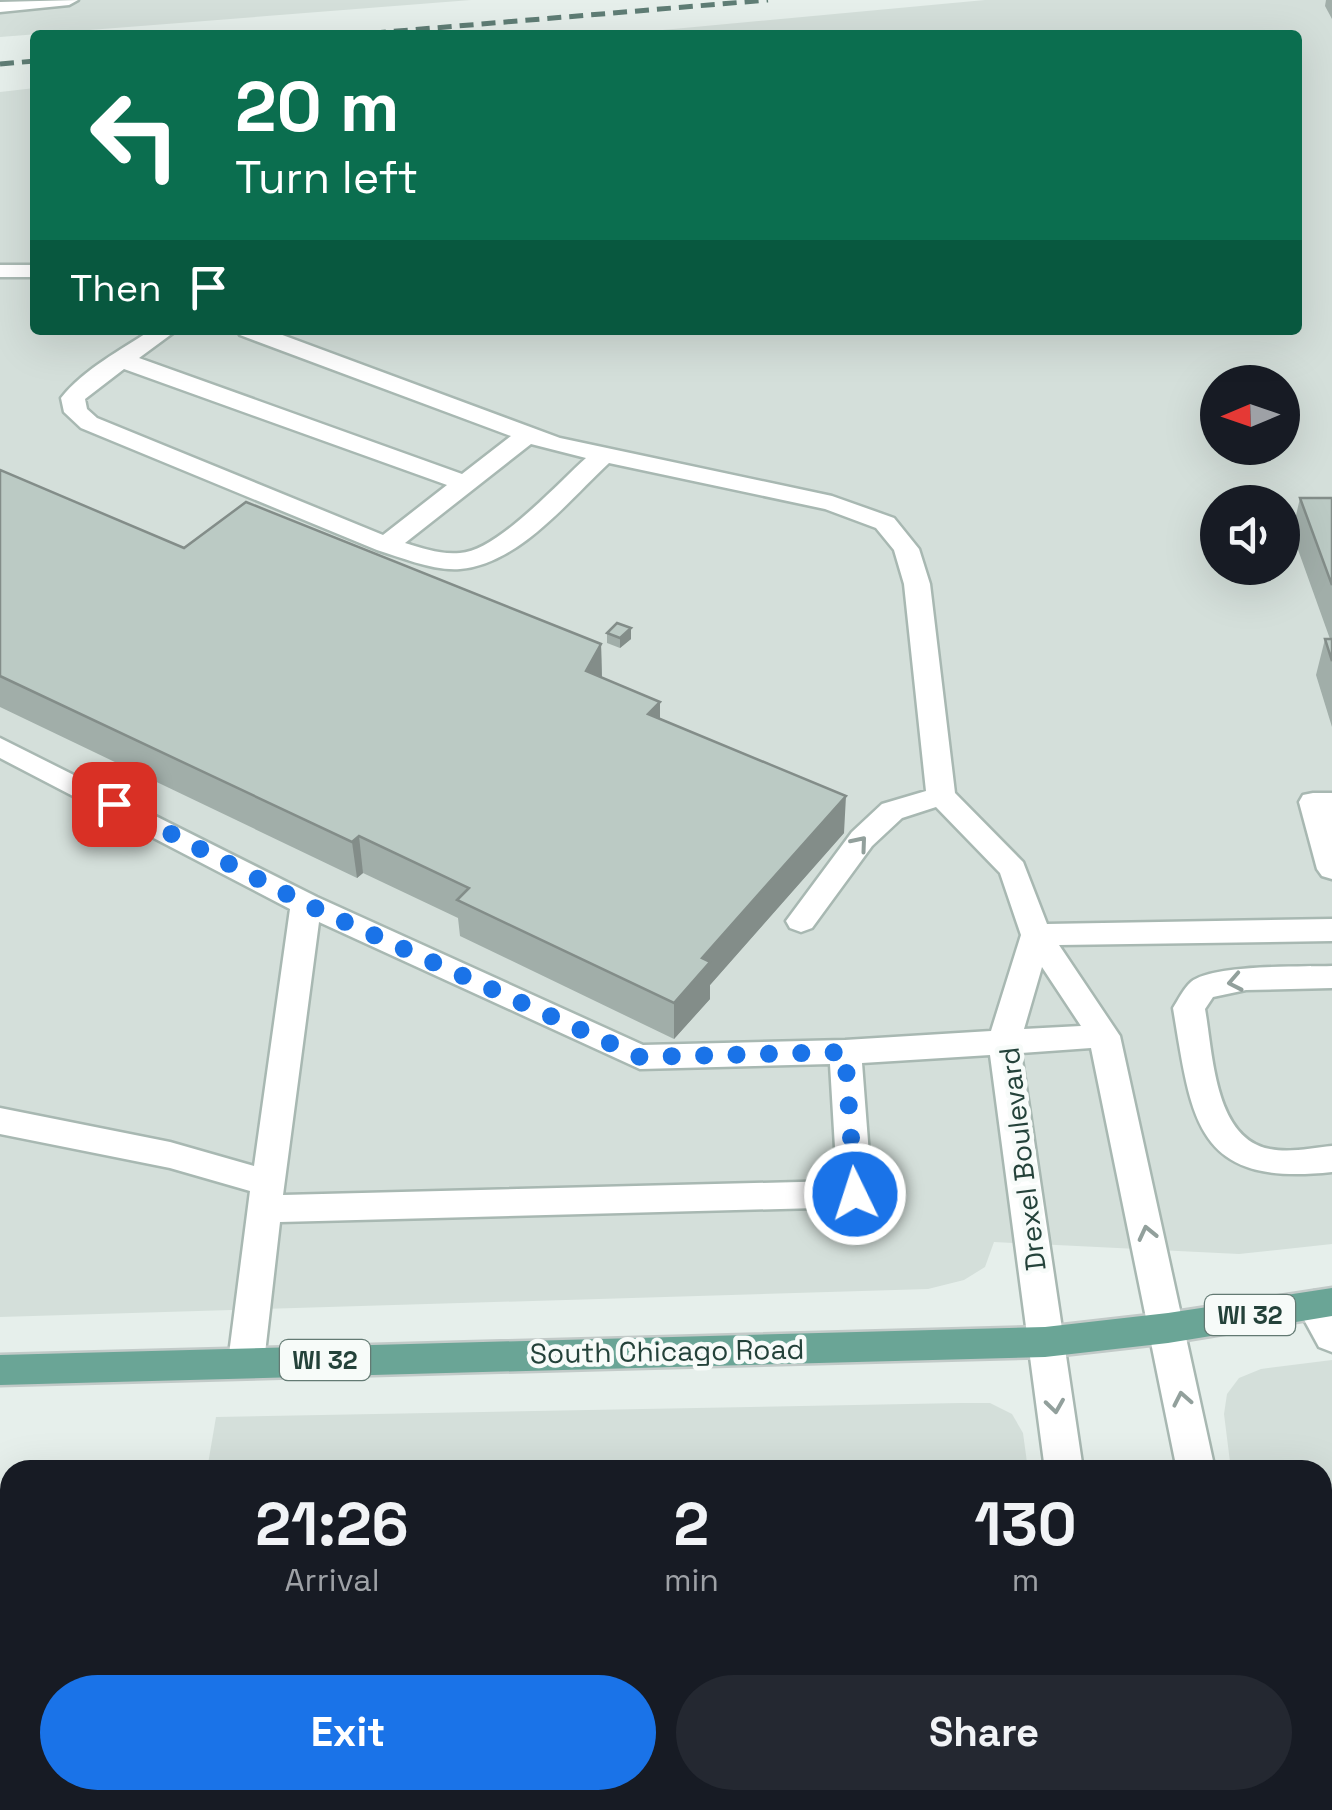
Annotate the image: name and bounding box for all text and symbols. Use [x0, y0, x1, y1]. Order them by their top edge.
text: 20 m [235, 62, 400, 151]
icon: left [70, 70, 200, 200]
text: Turn left [235, 149, 418, 206]
icon: arrive [181, 260, 236, 315]
text: Then [70, 264, 161, 312]
north arrow [1200, 365, 1300, 465]
map controls [1200, 365, 1300, 585]
button: sound [1200, 485, 1300, 585]
pin [72, 762, 157, 847]
icon: arrive [87, 777, 142, 832]
one-way arrow [848, 837, 866, 855]
one-way arrow [1227, 970, 1244, 991]
street label: Drexel Boulevard [990, 1045, 1054, 1273]
position arrow [803, 1142, 907, 1246]
one-way arrow [1138, 1225, 1159, 1242]
road number: WI 32 [1205, 1295, 1295, 1335]
street label: South Chicago Road [529, 1331, 805, 1371]
road number: WI 32 [280, 1340, 370, 1380]
one-way arrow [1173, 1391, 1194, 1408]
one-way arrow [1044, 1397, 1065, 1414]
text: 21:26 [255, 1486, 409, 1563]
text: 2 [674, 1486, 709, 1563]
text: 130 [974, 1486, 1077, 1563]
text: Arrival [284, 1560, 380, 1600]
text: min [664, 1560, 719, 1600]
text: m [1012, 1560, 1039, 1600]
button: Exit [40, 1675, 656, 1790]
button: Share [676, 1675, 1292, 1790]

